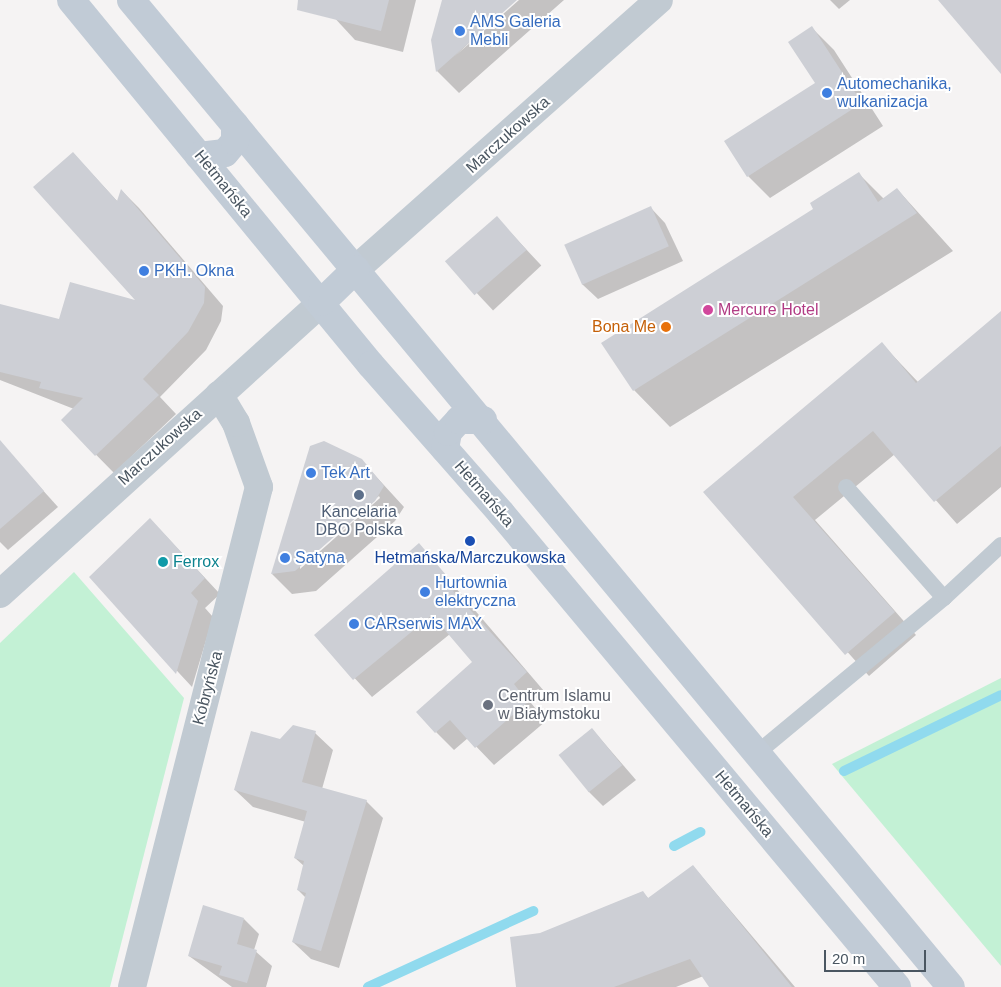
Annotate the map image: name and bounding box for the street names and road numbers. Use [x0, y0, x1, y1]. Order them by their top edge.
street label: Marczukowska [462, 92, 554, 178]
street label: Hetmańska [190, 147, 256, 221]
street label: Marczukowska [114, 404, 206, 490]
street label: Hetmańska [450, 457, 518, 531]
street label: Kobryńska [189, 649, 227, 727]
street label: Hetmańska [711, 767, 777, 841]

